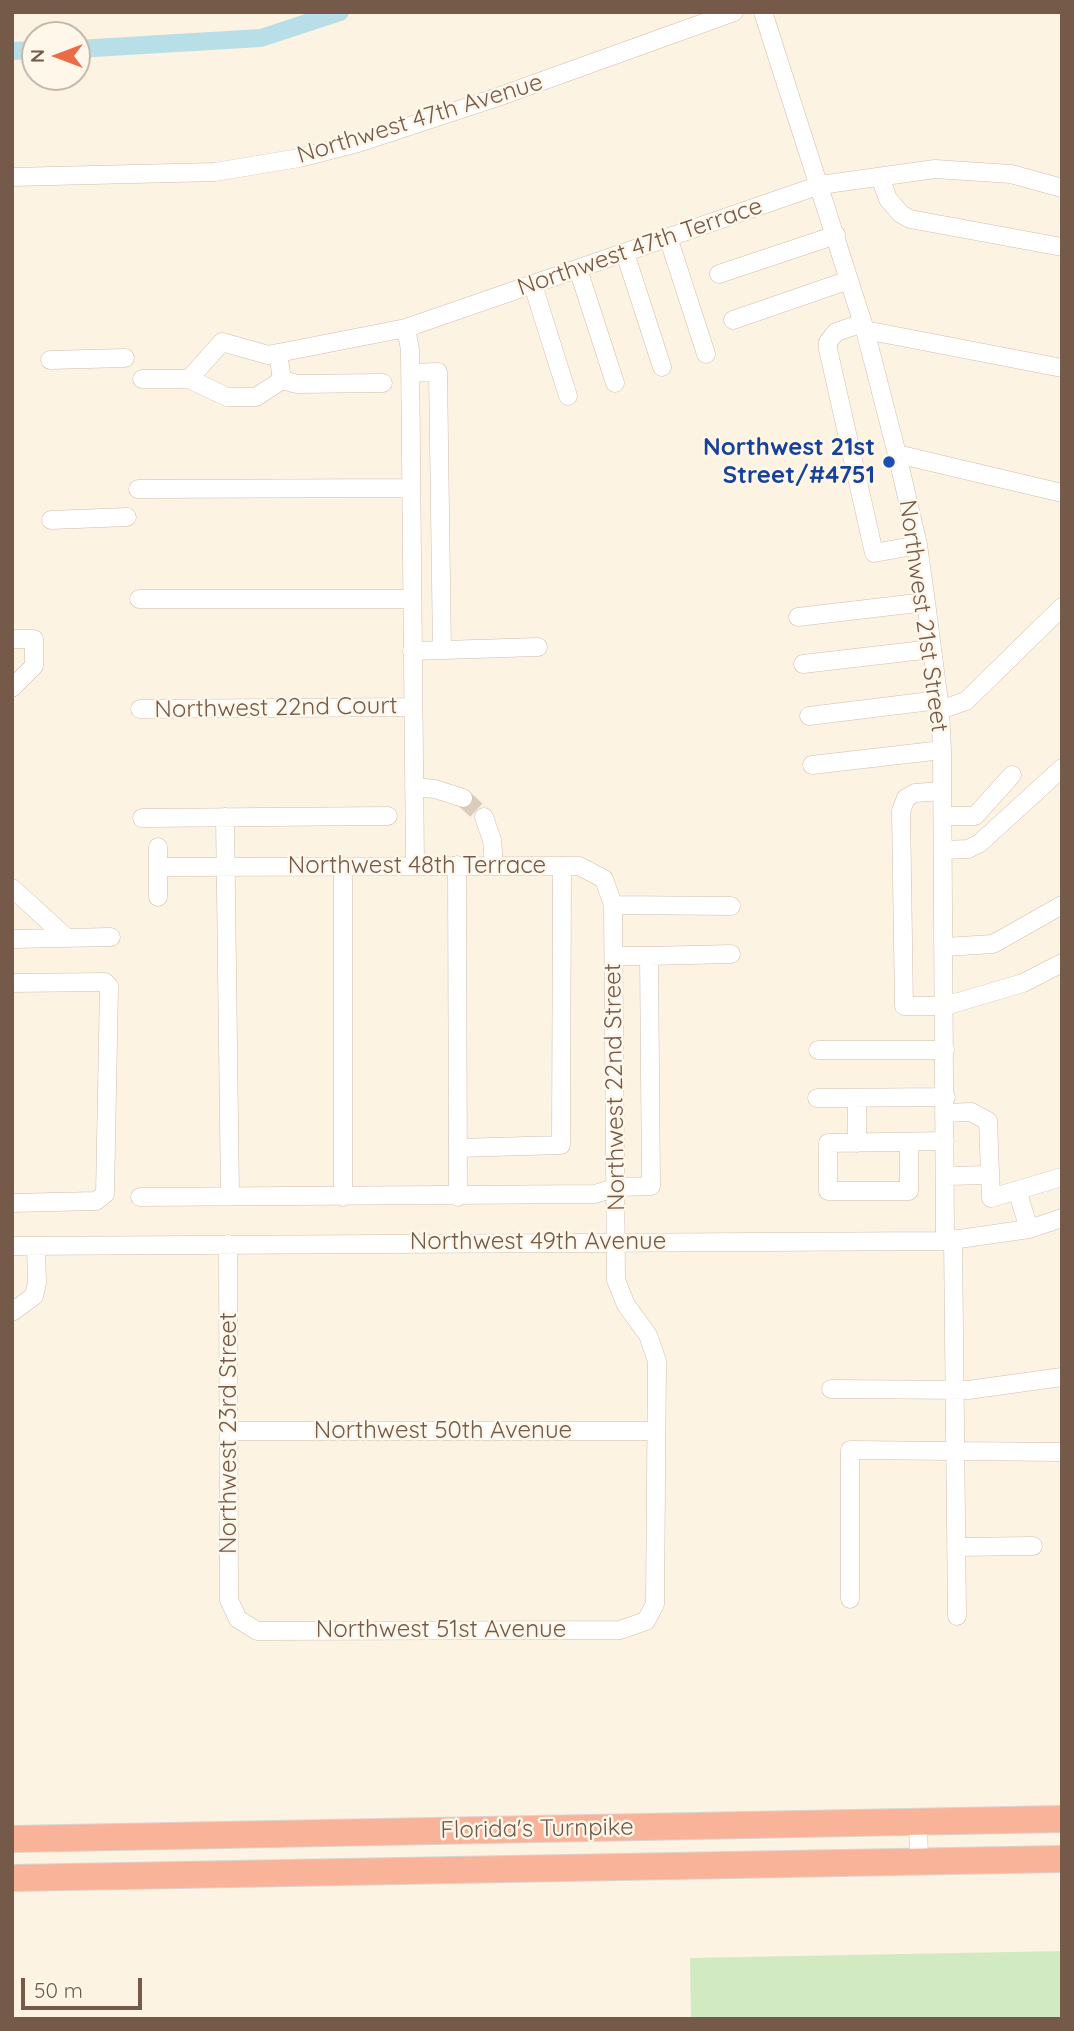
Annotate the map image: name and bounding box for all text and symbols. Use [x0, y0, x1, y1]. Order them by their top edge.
north arrow [21, 21, 91, 91]
text: N [25, 49, 49, 63]
street label: Northwest 47th Avenue [294, 68, 546, 170]
street label: Northwest 47th Terrace [514, 192, 766, 302]
place label: Northwest 21st Street/#4751 [703, 434, 875, 490]
marker: Northwest 21st Street/#4751 [881, 454, 897, 470]
street label: Northwest 21st Street [892, 498, 954, 734]
street label: Northwest 22nd Court [154, 691, 398, 725]
street label: Northwest 48th Terrace [288, 852, 546, 880]
street label: Northwest 22nd Street [598, 963, 632, 1211]
street label: Northwest 49th Avenue [410, 1228, 666, 1256]
street label: Northwest 23rd Street [215, 1312, 243, 1554]
street label: Northwest 50th Avenue [314, 1417, 572, 1445]
street label: Northwest 51st Avenue [316, 1616, 566, 1644]
street label: Florida's Turnpike [440, 1813, 634, 1845]
scale bar [24, 1965, 145, 2009]
text: 50 m [34, 1977, 83, 2003]

